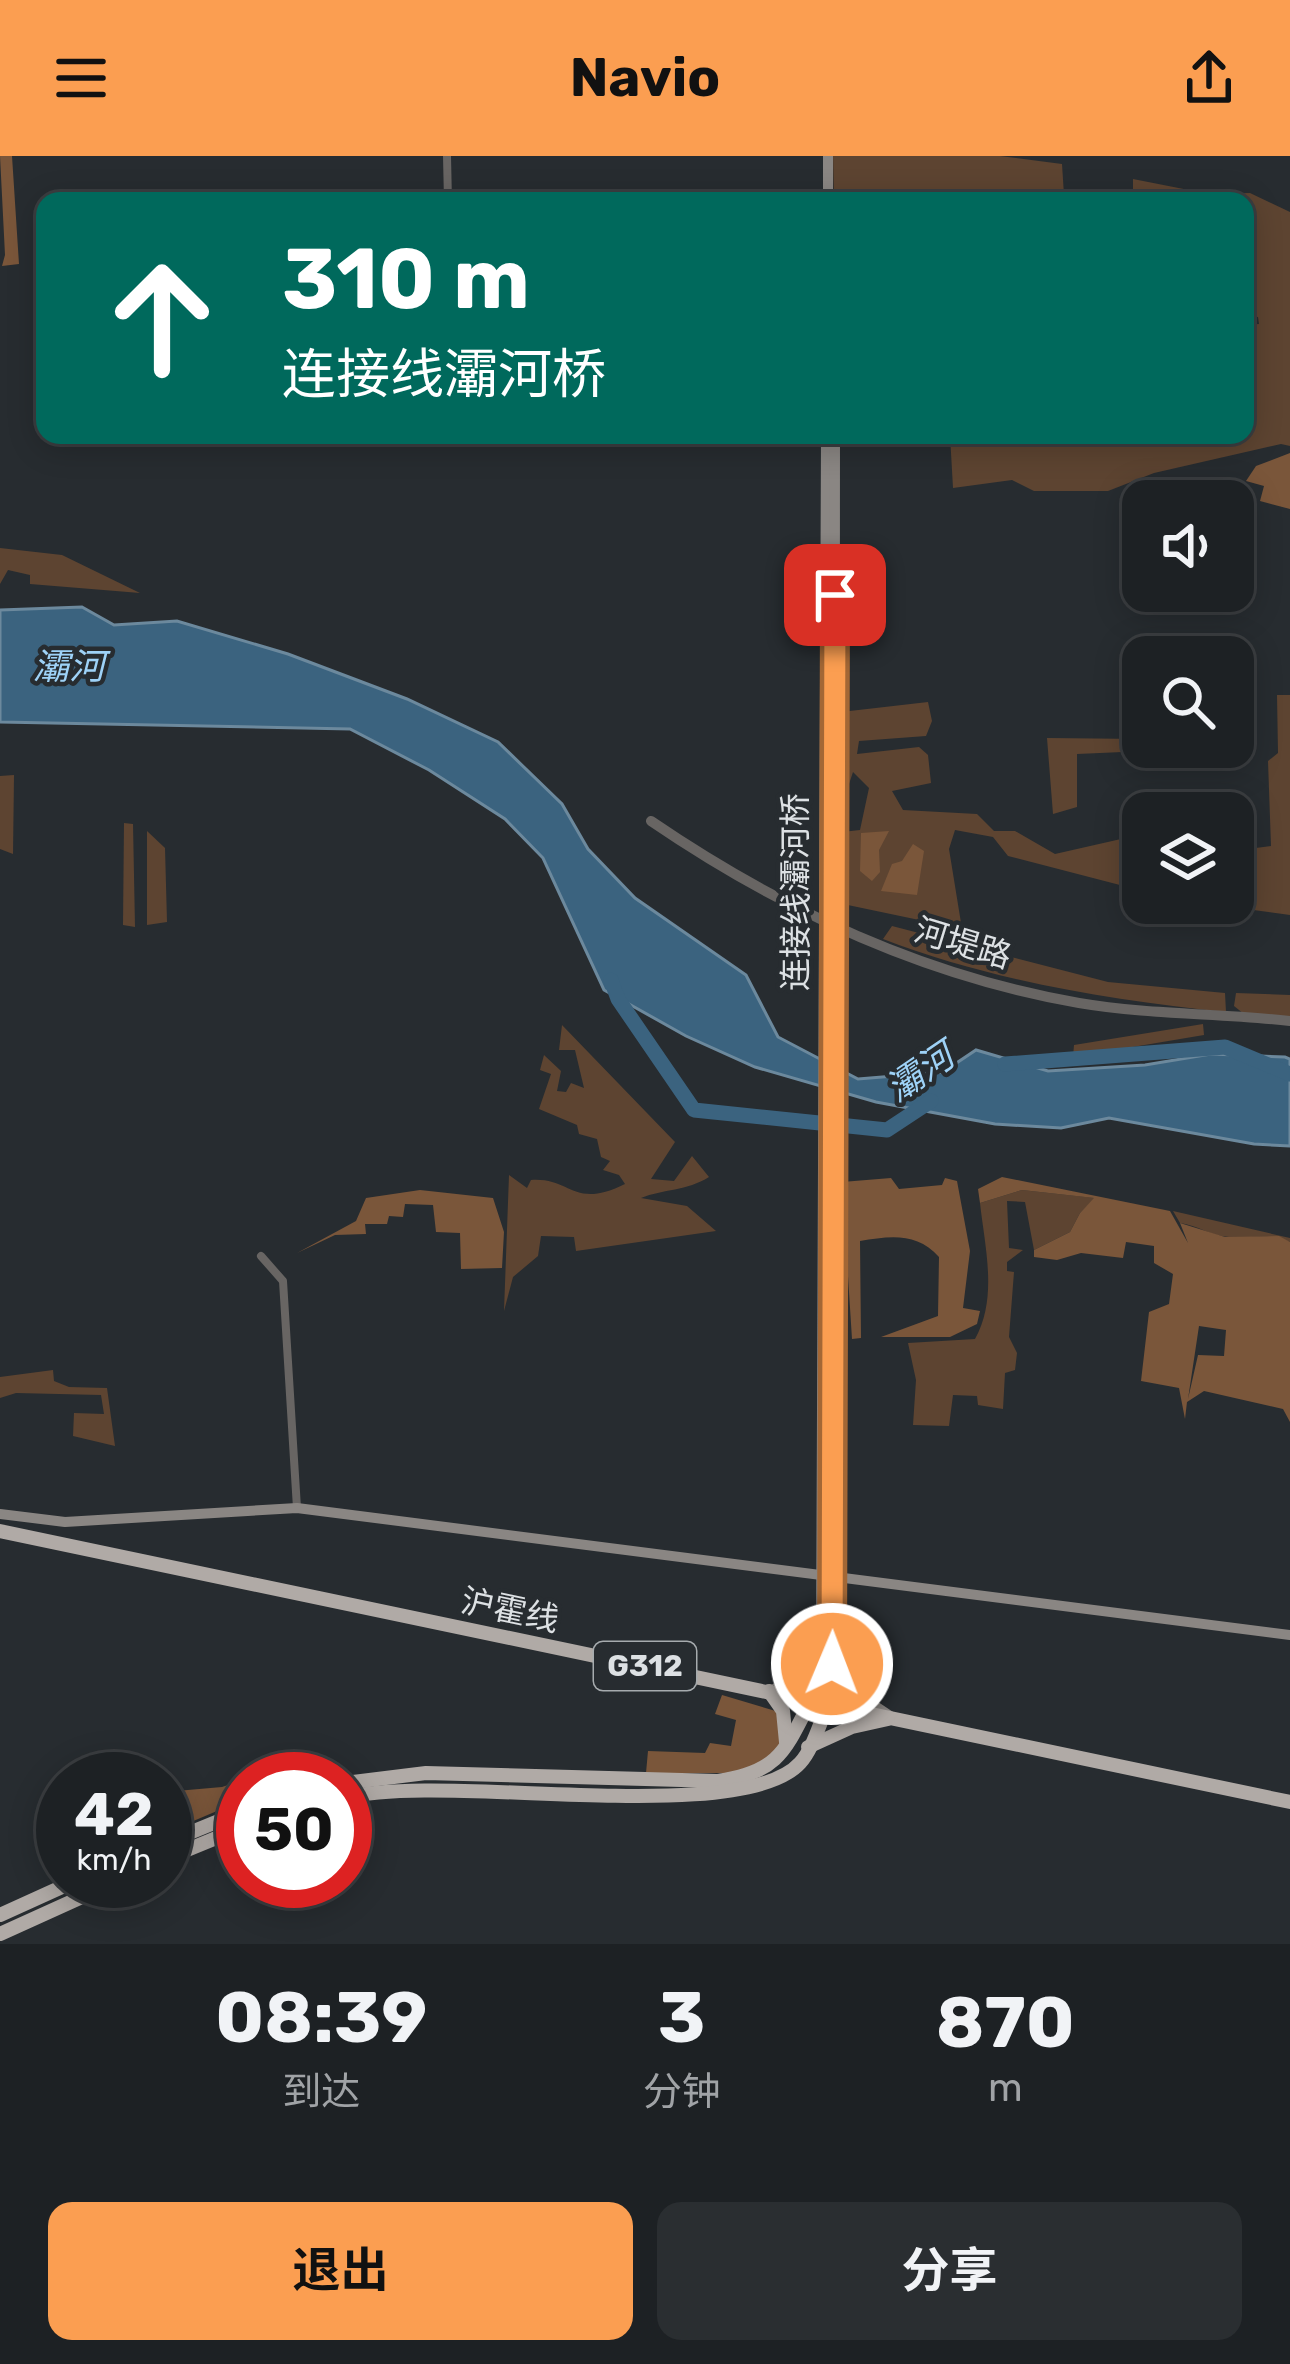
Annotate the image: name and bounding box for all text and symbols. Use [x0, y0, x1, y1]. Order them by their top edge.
icon: menu [48, 45, 114, 111]
icon: share [1176, 45, 1242, 111]
text: Navio [570, 46, 720, 110]
text: 310 m [282, 229, 530, 329]
icon: ahead [84, 240, 240, 396]
text: 连接线灞河桥 [282, 343, 606, 407]
map controls [1122, 480, 1254, 924]
button: sound [1122, 480, 1254, 612]
pin [784, 544, 886, 646]
icon: arrive [802, 562, 868, 628]
button: search [1122, 636, 1254, 768]
water label: 灞河 [33, 645, 111, 688]
button: layers [1122, 792, 1254, 924]
street label: 连接线灞河桥 [776, 793, 815, 991]
street label: 河堤路 [910, 910, 1016, 976]
water label: 灞河 [878, 1031, 967, 1110]
street label: 沪霍线 [458, 1581, 562, 1639]
position arrow [769, 1601, 895, 1727]
road number: G312 [594, 1642, 696, 1690]
speed limit sign: 50 [216, 1752, 372, 1908]
text: 42 [74, 1779, 154, 1850]
text: km/h [77, 1842, 151, 1878]
text: 08:39 [215, 1975, 428, 2060]
text: 3 [658, 1975, 705, 2060]
text: 870 [936, 1980, 1075, 2065]
text: m [988, 2065, 1023, 2111]
text: 到达 [282, 2069, 360, 2115]
text: 分钟 [643, 2069, 721, 2115]
button: 退出 [48, 2202, 633, 2340]
button: 分享 [657, 2202, 1242, 2340]

